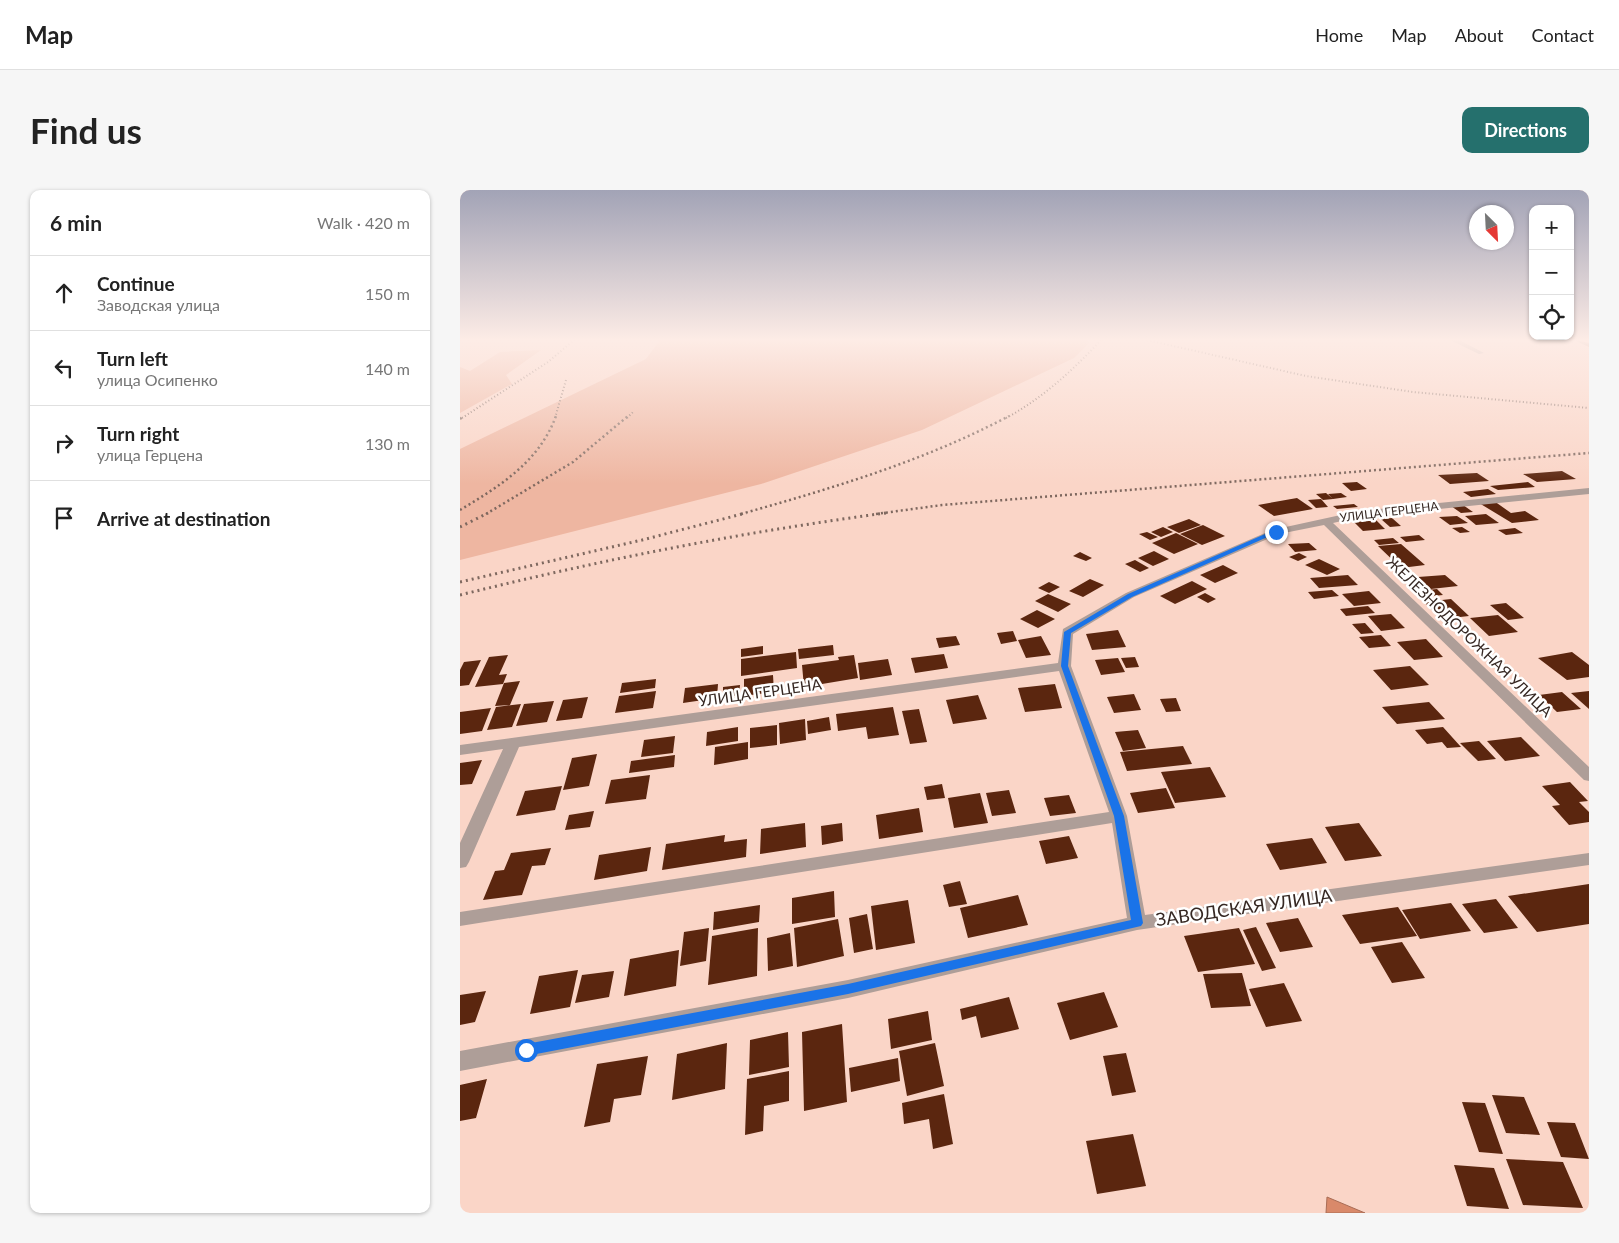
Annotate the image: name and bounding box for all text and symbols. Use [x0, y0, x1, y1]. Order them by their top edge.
text: Map [25, 20, 73, 49]
text: Home [1315, 24, 1363, 46]
text: Map [1391, 24, 1427, 46]
text: About [1455, 24, 1504, 46]
text: Contact [1532, 24, 1594, 46]
button: Directions [1462, 107, 1589, 153]
text: Find us [30, 109, 142, 151]
north arrow [1469, 205, 1514, 250]
map controls [1529, 205, 1574, 340]
button: + [1529, 205, 1574, 250]
text: 6 min [50, 210, 102, 235]
text: Walk · 420 m [317, 213, 410, 232]
button: − [1529, 250, 1574, 295]
text: Continue [97, 272, 175, 295]
icon: ahead [50, 279, 78, 307]
text: 150 m [365, 284, 410, 303]
text: Заводская улица [97, 295, 220, 314]
button: locate [1529, 295, 1574, 340]
text: Turn left [97, 347, 168, 370]
icon: left [50, 354, 78, 382]
text: 140 m [365, 359, 410, 378]
text: улица Осипенко [97, 370, 218, 389]
text: Turn right [97, 422, 179, 445]
icon: right [50, 429, 78, 457]
text: 130 m [365, 434, 410, 453]
text: улица Герцена [97, 445, 203, 464]
street label: УЛИЦА ГЕРЦЕНА [1339, 498, 1440, 525]
icon: arrive [50, 504, 78, 532]
text: Arrive at destination [97, 507, 270, 530]
route end [1265, 521, 1288, 544]
street label: ЖЕЛЕЗНОДОРОЖНАЯ УЛИЦА [1383, 552, 1557, 721]
street label: УЛИЦА ГЕРЦЕНА [697, 674, 823, 710]
street label: ЗАВОДСКАЯ УЛИЦА [1154, 884, 1334, 930]
route start [515, 1039, 538, 1062]

